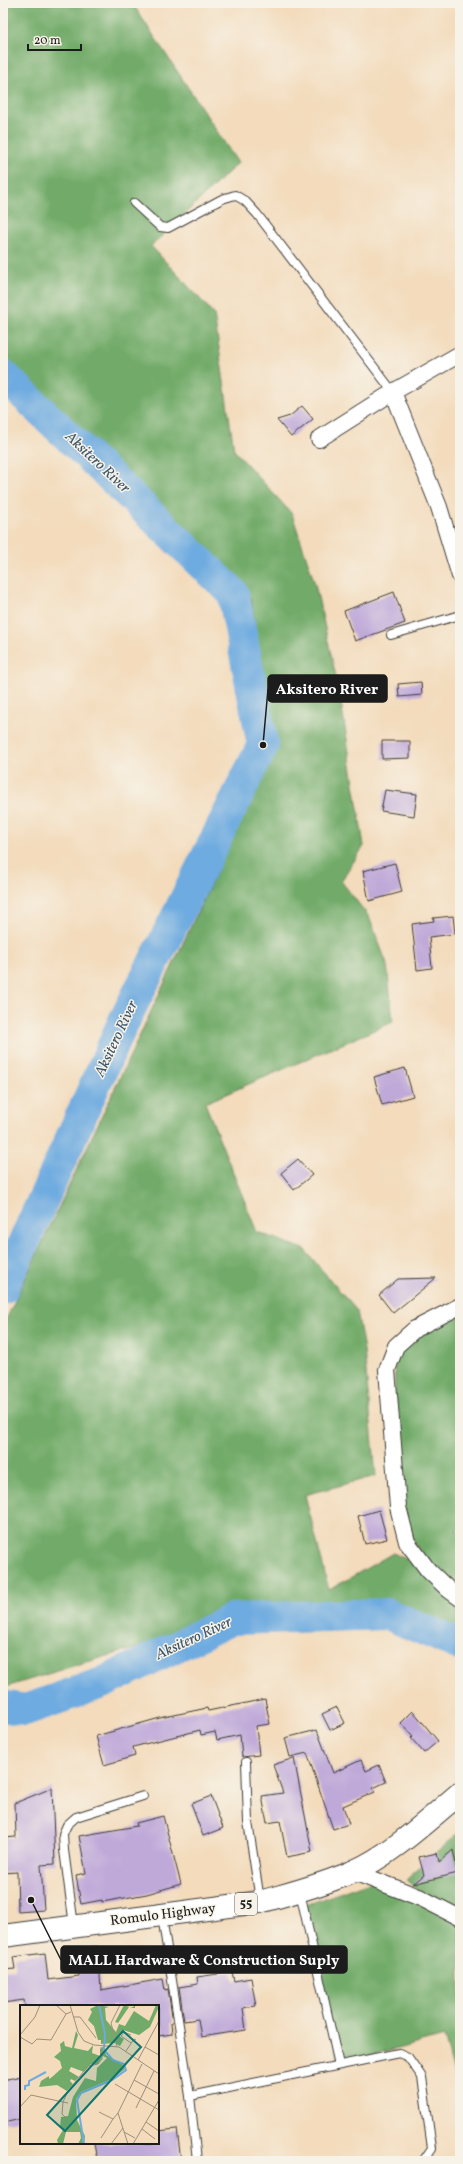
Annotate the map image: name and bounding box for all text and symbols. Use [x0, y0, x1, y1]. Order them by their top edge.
scale bar [28, 26, 81, 52]
text: 20 m [34, 33, 61, 49]
water label: Aksitero River [59, 427, 134, 499]
callout: Aksitero River [268, 675, 387, 702]
text: Aksitero River [276, 680, 378, 701]
water label: Aksitero River [90, 997, 144, 1081]
water label: Aksitero River [152, 1612, 236, 1666]
road number: 55 [235, 1893, 257, 1915]
street label: Romulo Highway [109, 1899, 217, 1931]
callout: MALL Hardware & Construction Suply [61, 1946, 347, 1973]
text: MALL Hardware & Construction Suply [69, 1951, 340, 1972]
inset map [20, 2005, 159, 2144]

